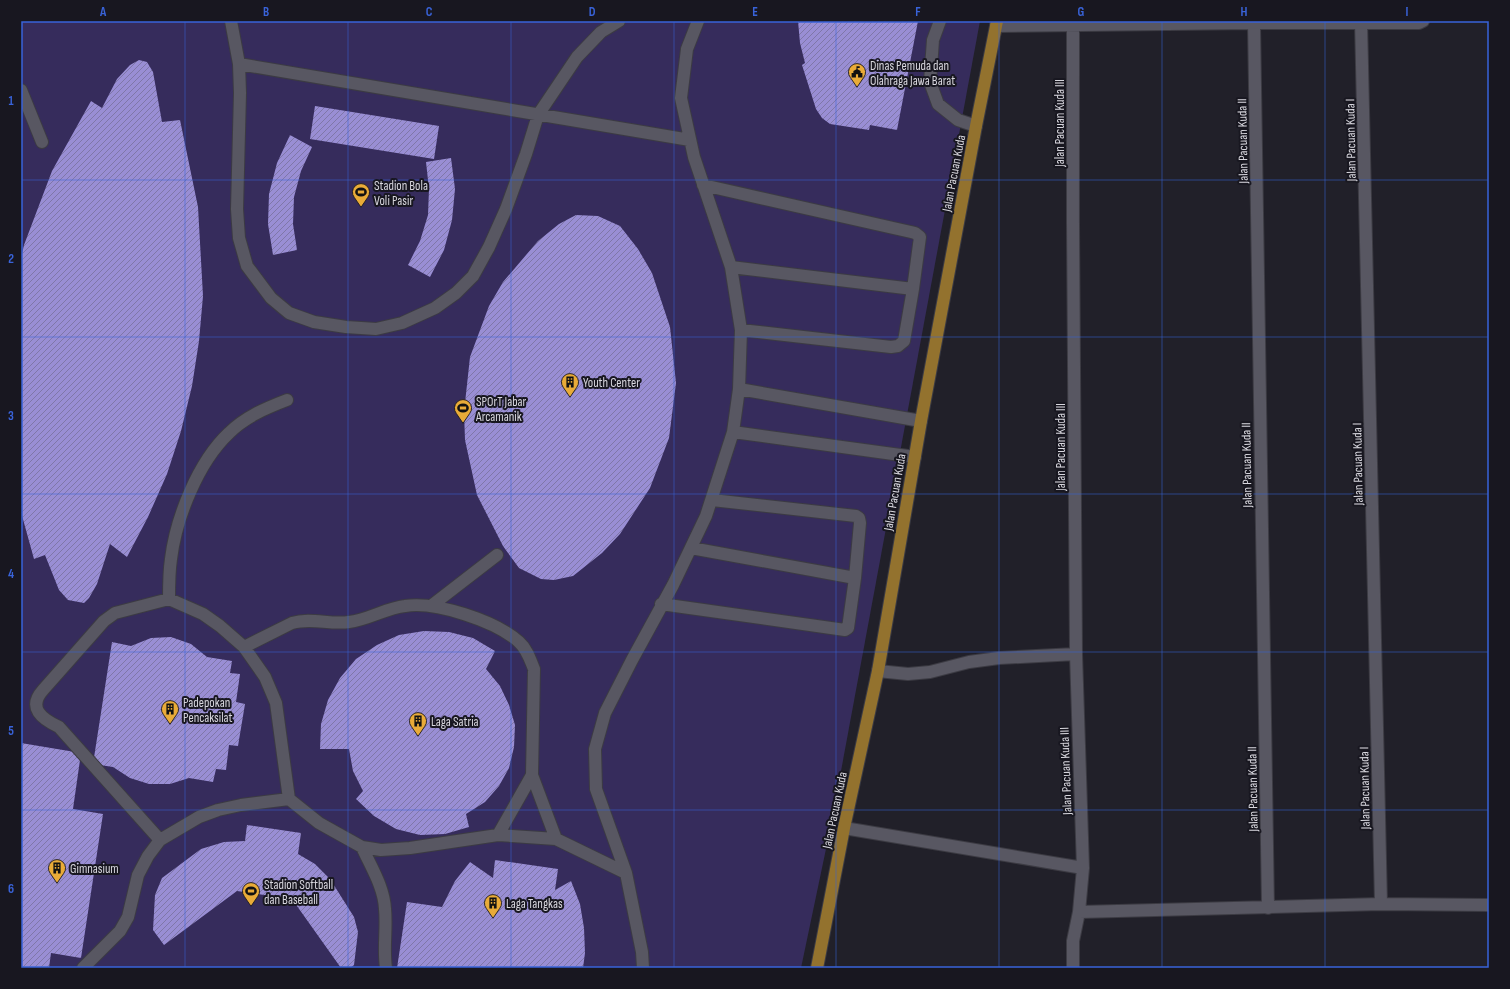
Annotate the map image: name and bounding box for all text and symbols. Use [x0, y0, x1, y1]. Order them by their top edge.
text: A [99, 4, 107, 20]
text: B [263, 4, 269, 20]
text: C [426, 4, 433, 20]
text: D [589, 4, 596, 20]
text: E [752, 4, 758, 20]
text: F [915, 4, 921, 20]
text: G [1078, 4, 1085, 20]
text: H [1241, 4, 1248, 20]
text: I [1406, 4, 1409, 20]
place label: Dinas Pemuda dan Olahraga Jawa Barat [870, 58, 955, 89]
public building icon: Dinas Pemuda dan Olahraga Jawa Barat [847, 62, 867, 87]
street label: Jalan Pacuan Kuda III [1052, 79, 1068, 168]
text: 1 [8, 93, 14, 109]
street label: Jalan Pacuan Kuda II [1234, 98, 1252, 185]
street label: Jalan Pacuan Kuda I [1342, 99, 1360, 182]
street label: Jalan Pacuan Kuda [939, 133, 969, 214]
place label: Stadion Bola Voli Pasir [374, 178, 428, 209]
sports icon: Stadion Bola Voli Pasir [351, 182, 371, 207]
text: 2 [8, 251, 14, 267]
building icon: Youth Center [560, 372, 580, 397]
place label: Youth Center [583, 375, 640, 391]
place label: SPOrT Jabar Arcamanik [475, 394, 527, 425]
sports icon: SPOrT Jabar Arcamanik [453, 398, 473, 423]
street label: Jalan Pacuan Kuda III [1053, 403, 1069, 492]
text: 3 [8, 408, 14, 424]
street label: Jalan Pacuan Kuda II [1238, 422, 1256, 509]
street label: Jalan Pacuan Kuda I [1349, 423, 1367, 506]
street label: Jalan Pacuan Kuda [880, 452, 910, 533]
text: 4 [8, 566, 14, 582]
place label: Padepokan Pencaksilat [183, 695, 233, 726]
building icon: Padepokan Pencaksilat [160, 699, 180, 724]
building icon: Laga Satria [408, 711, 428, 736]
place label: Laga Satria [431, 714, 479, 730]
text: 5 [8, 723, 14, 739]
street label: Jalan Pacuan Kuda III [1056, 727, 1076, 816]
street label: Jalan Pacuan Kuda II [1244, 746, 1262, 833]
street label: Jalan Pacuan Kuda I [1356, 747, 1374, 830]
street label: Jalan Pacuan Kuda [819, 770, 851, 851]
building icon: Gimnasium [47, 858, 67, 883]
place label: Gimnasium [70, 861, 119, 877]
place label: Stadion Softball dan Baseball [264, 877, 333, 908]
text: 6 [8, 881, 14, 897]
sports icon: Stadion Softball dan Baseball [241, 881, 261, 906]
building icon: Laga Tangkas [483, 893, 503, 918]
place label: Laga Tangkas [506, 896, 563, 912]

